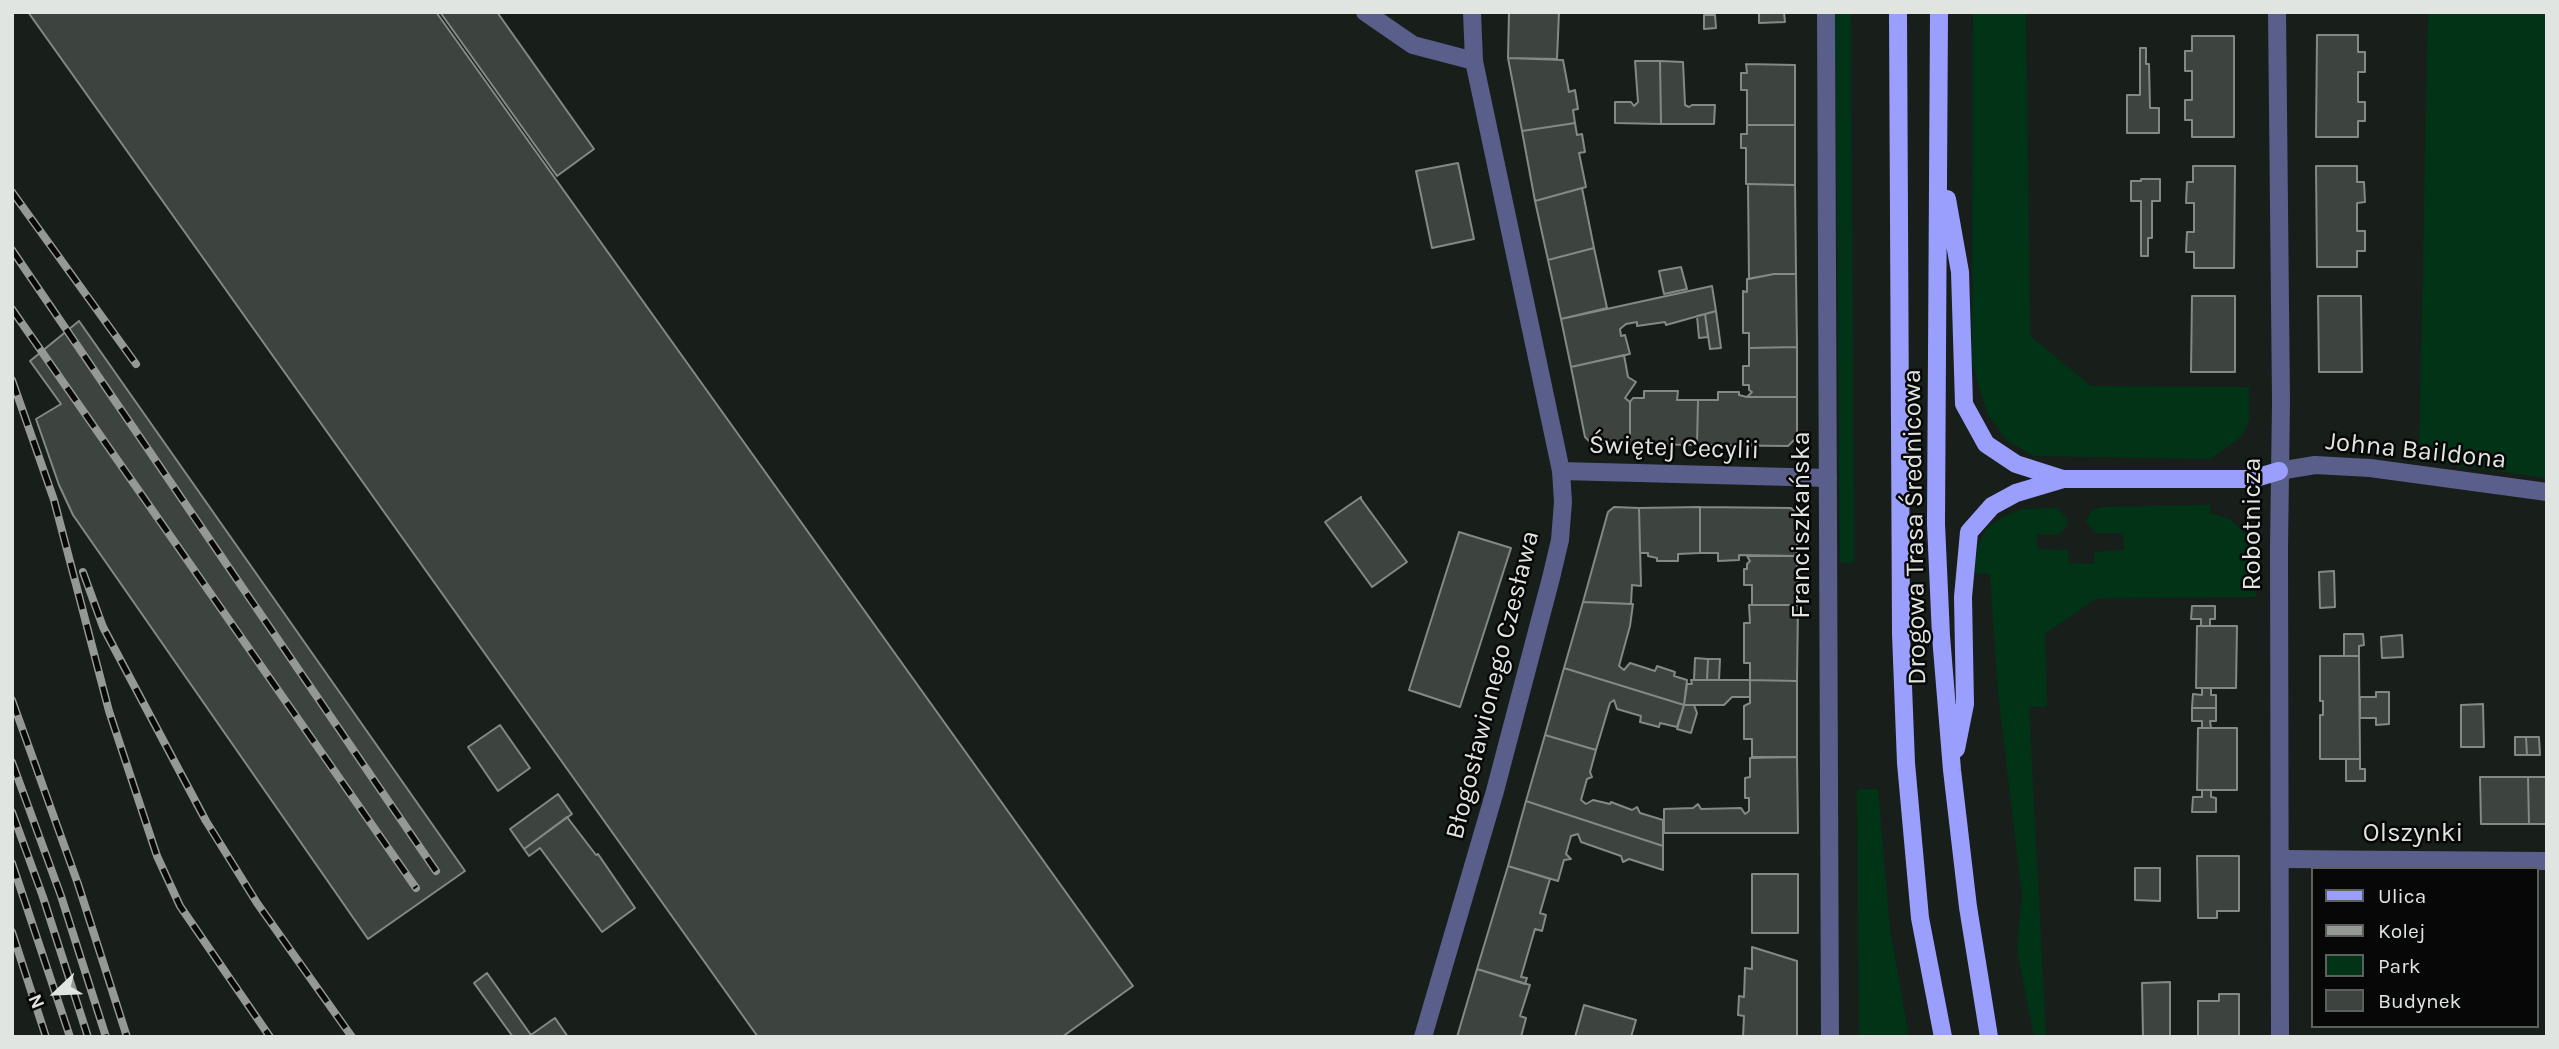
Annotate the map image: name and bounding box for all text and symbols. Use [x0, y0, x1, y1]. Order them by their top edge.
street label: Drogowa Trasa Średnicowa [1897, 369, 1933, 685]
street label: Johna Baildona [2324, 426, 2508, 476]
street label: Świętej Cecylii [1588, 429, 1760, 467]
street label: Franciszkańska [1786, 431, 1818, 619]
street label: Robotnicza [2237, 457, 2269, 591]
street label: Błogosławionego Czesława [1440, 528, 1546, 842]
street label: Olszynki [2363, 818, 2463, 850]
legend [2310, 867, 2538, 1028]
text: Ulica [2378, 884, 2426, 908]
text: Kolej [2378, 919, 2425, 943]
text: Park [2378, 954, 2421, 978]
north arrow [21, 958, 91, 1028]
text: Budynek [2378, 989, 2461, 1013]
text: N [24, 991, 49, 1012]

